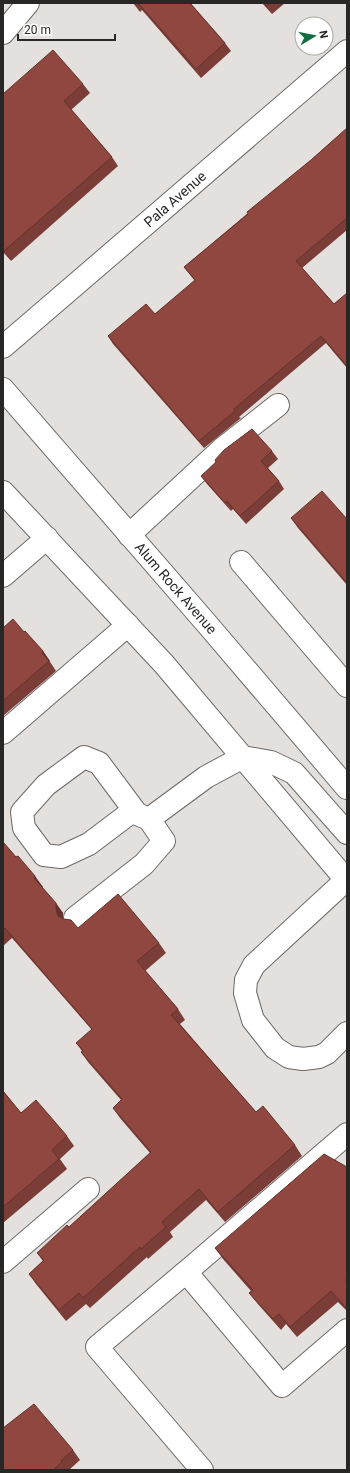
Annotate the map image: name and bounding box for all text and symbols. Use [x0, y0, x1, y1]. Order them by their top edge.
scale bar [18, 16, 115, 42]
north arrow [294, 16, 334, 56]
text: 20 m [24, 23, 51, 37]
text: N [316, 29, 330, 40]
street label: Pala Avenue [141, 168, 209, 230]
street label: Alum Rock Avenue [132, 539, 220, 637]

